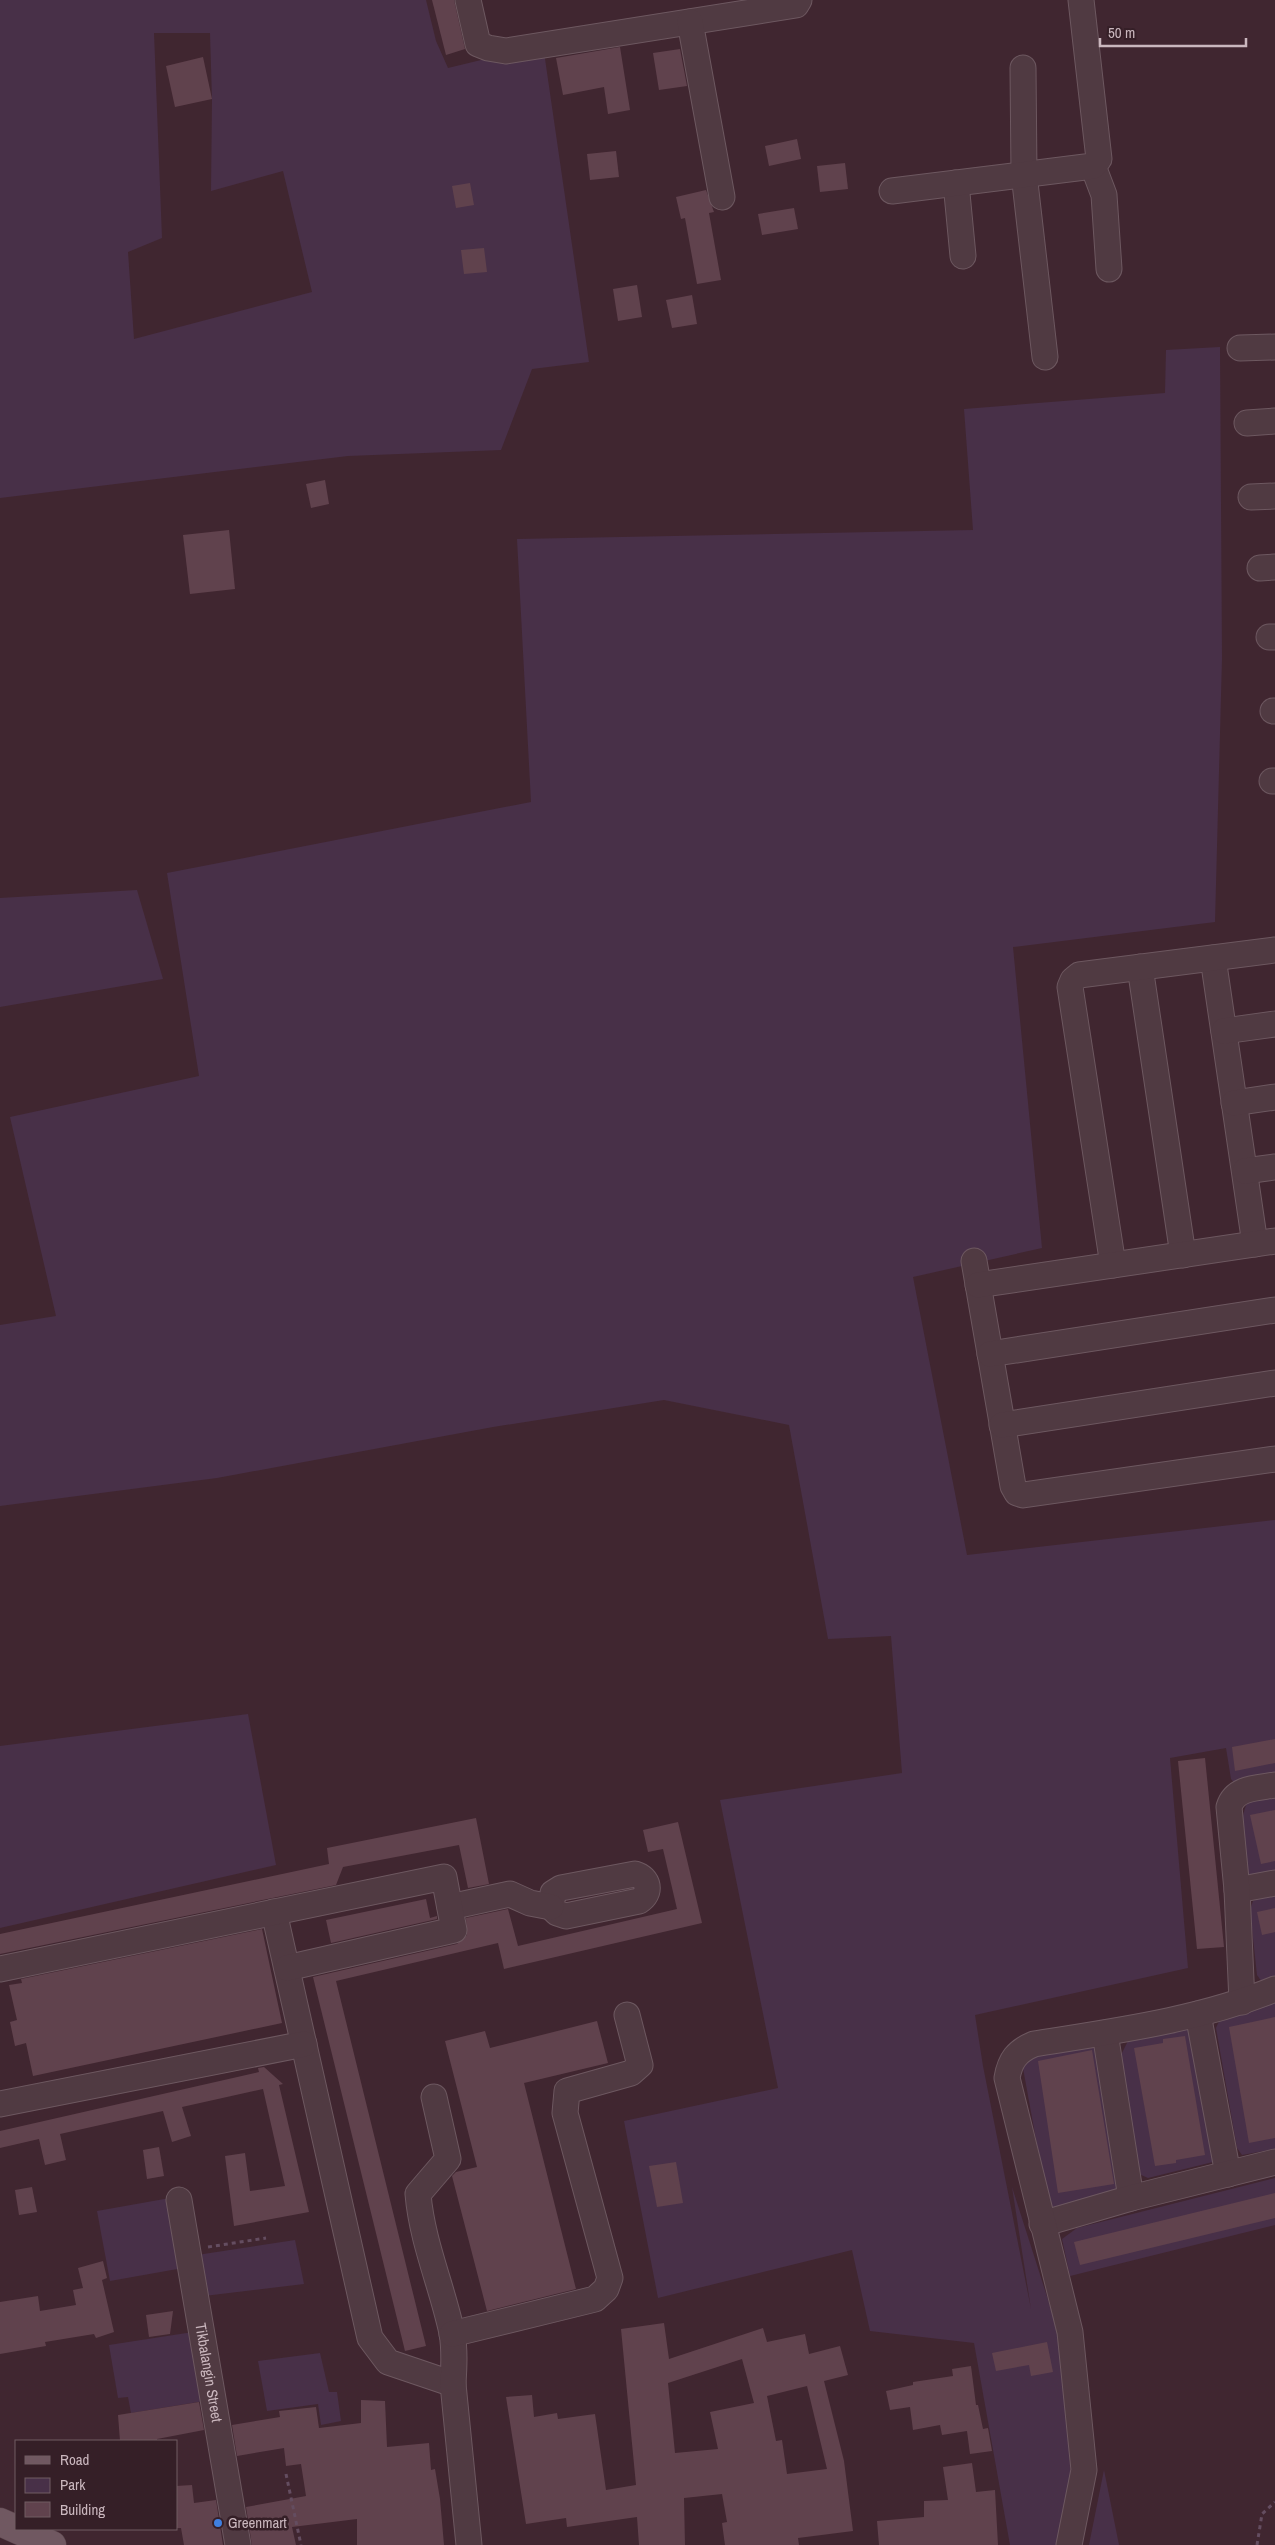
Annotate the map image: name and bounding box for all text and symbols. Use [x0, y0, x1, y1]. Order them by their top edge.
scale bar [1100, 15, 1246, 47]
text: 50 m [1108, 22, 1135, 43]
street label: Tikbalangin Street [190, 2321, 228, 2424]
legend [15, 2440, 178, 2530]
text: Road [60, 2449, 89, 2470]
text: Park [60, 2474, 86, 2495]
text: Building [60, 2499, 105, 2520]
place label: Greenmart [228, 2512, 287, 2533]
marker: Greenmart [212, 2517, 224, 2529]

